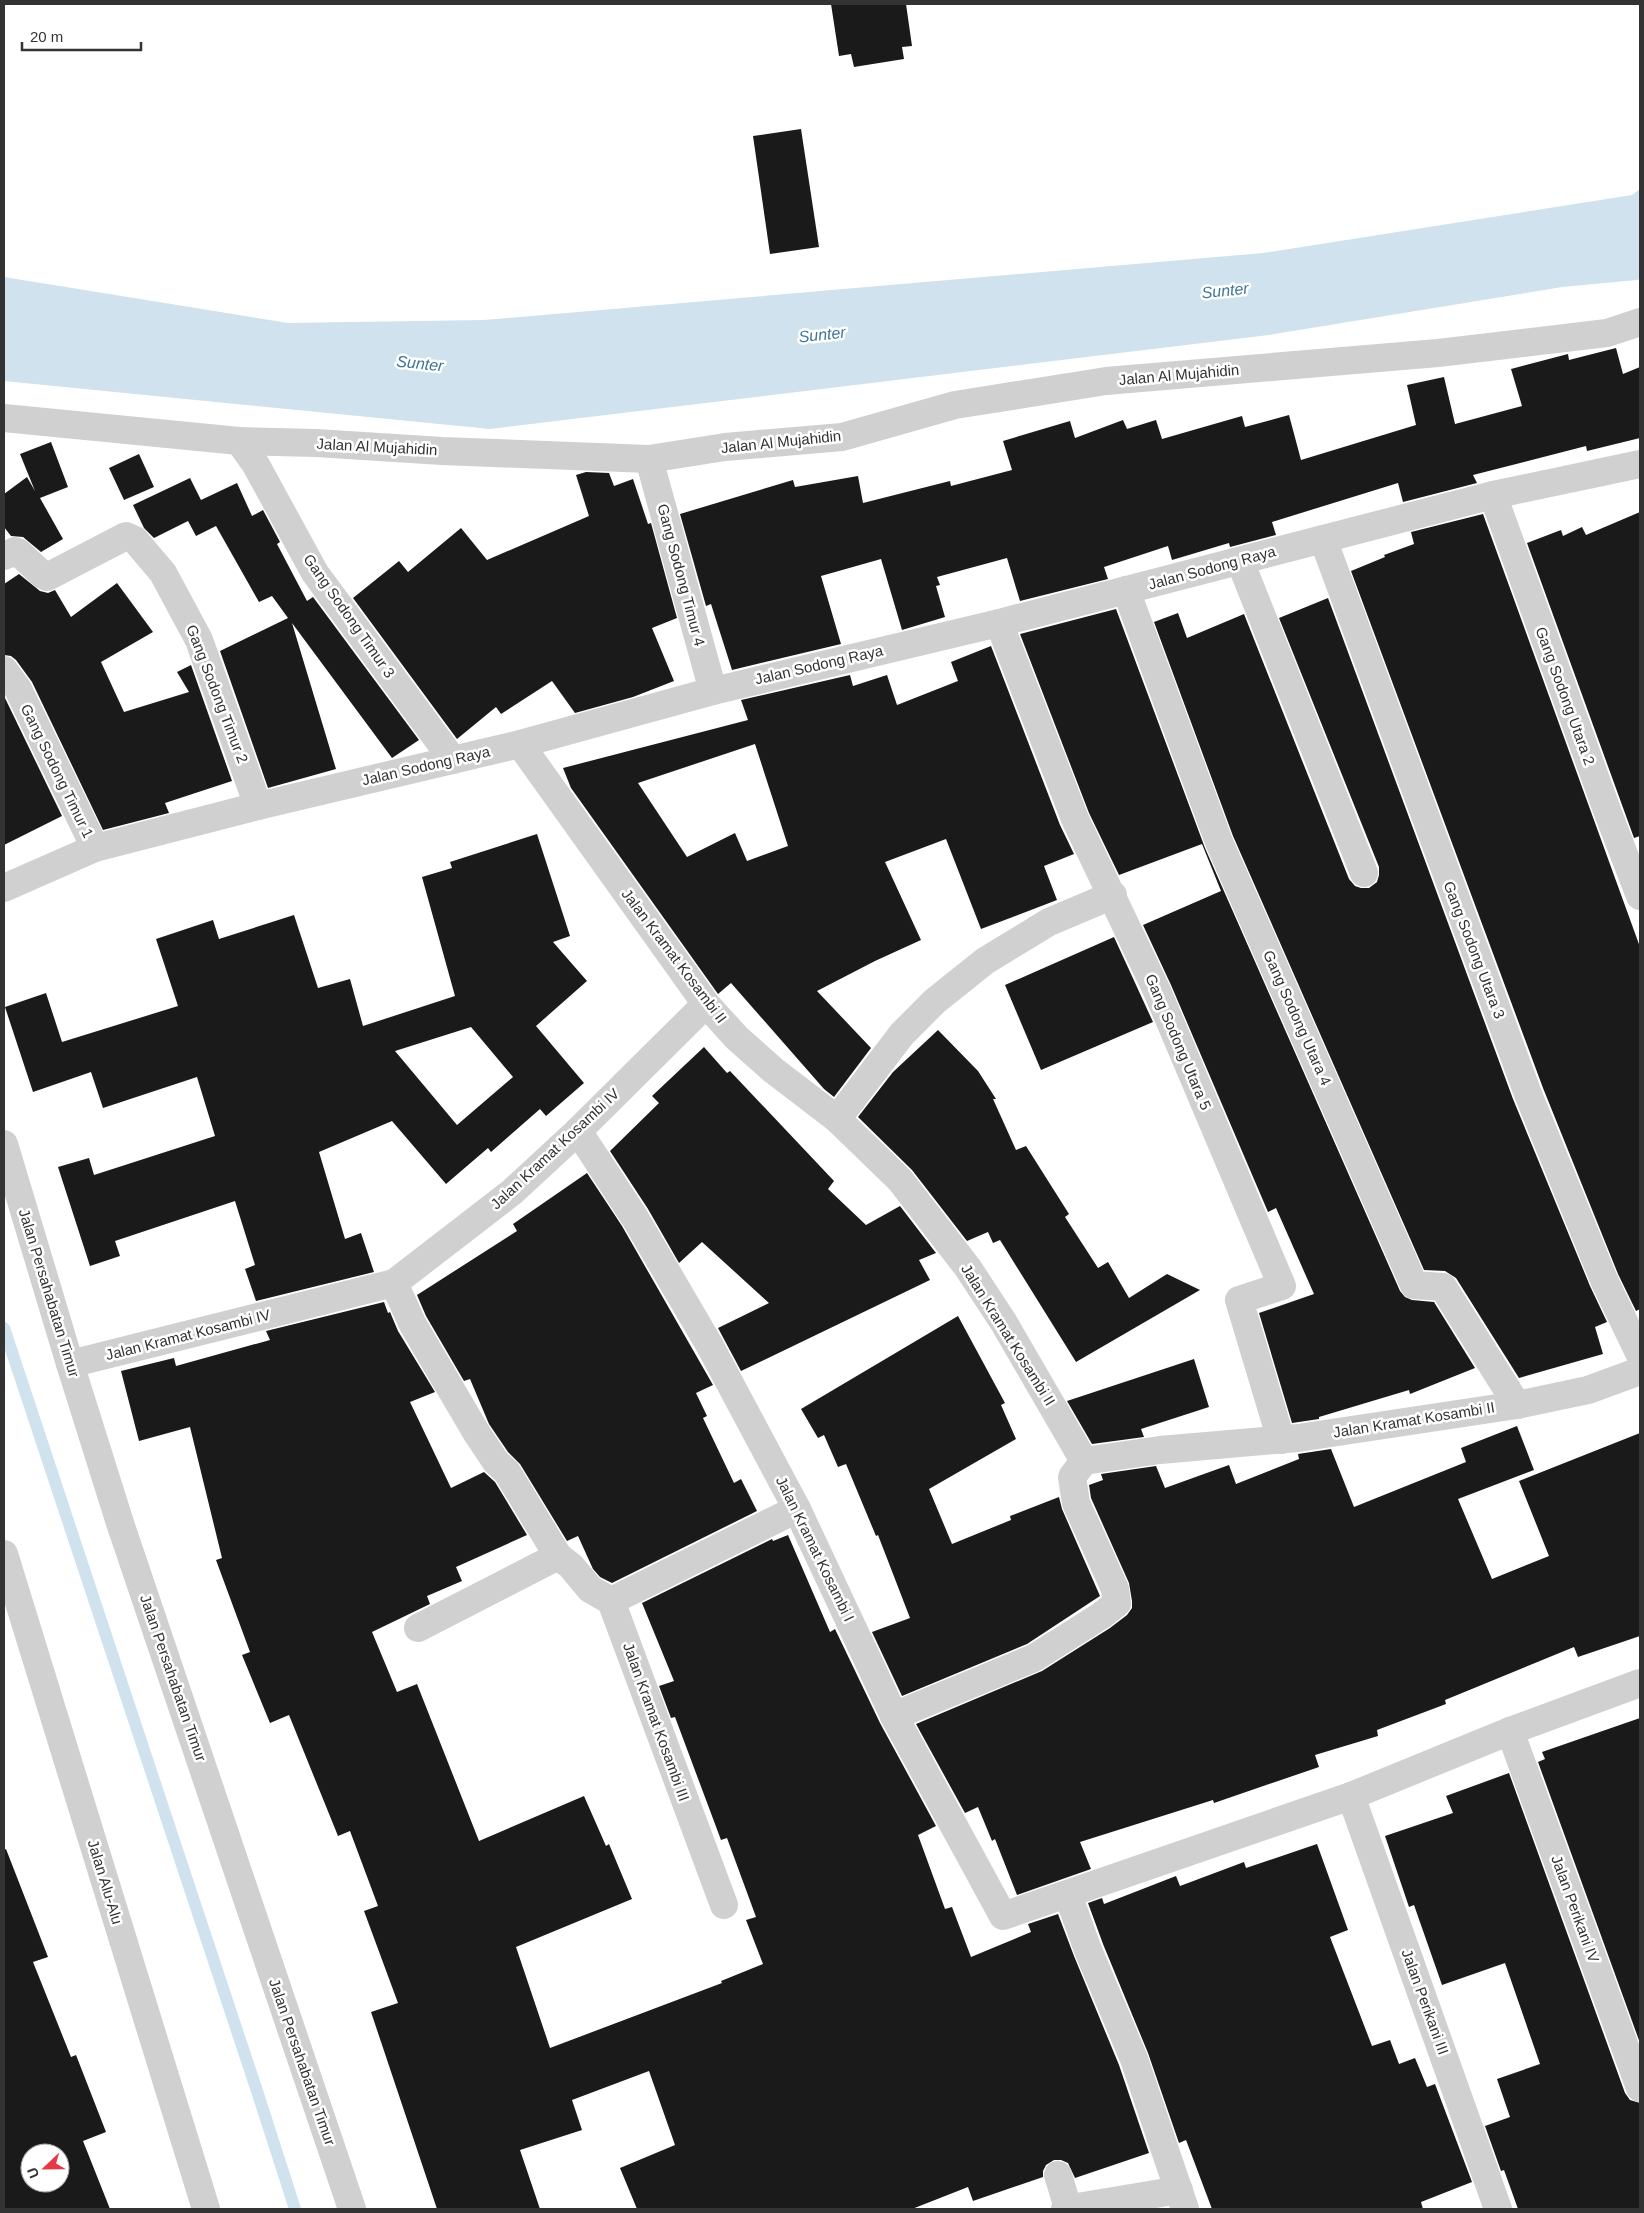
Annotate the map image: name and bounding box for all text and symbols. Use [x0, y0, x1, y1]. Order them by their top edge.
scale bar [22, 20, 141, 52]
text: 20 m [30, 28, 63, 45]
water label: Sunter [1201, 280, 1250, 301]
water label: Sunter [798, 324, 847, 345]
water label: Sunter [396, 353, 445, 374]
street label: Jalan Al Mujahidin [1118, 361, 1240, 388]
street label: Jalan Al Mujahidin [720, 427, 842, 456]
street label: Jalan Al Mujahidin [316, 435, 438, 458]
street label: Gang Sodong Timur 4 [654, 502, 709, 648]
street label: Jalan Sodong Raya [1146, 542, 1278, 593]
street label: Gang Sodong Timur 3 [300, 551, 398, 681]
street label: Gang Sodong Timur 2 [183, 622, 252, 765]
street label: Gang Sodong Utara 2 [1533, 624, 1598, 767]
street label: Jalan Sodong Raya [753, 641, 885, 688]
street label: Gang Sodong Timur 1 [18, 701, 97, 840]
street label: Jalan Sodong Raya [360, 742, 492, 789]
street label: Gang Sodong Utara 3 [1440, 879, 1509, 1021]
street label: Jalan Kramat Kosambi II [618, 885, 730, 1026]
street label: Gang Sodong Utara 4 [1260, 948, 1335, 1088]
street label: Gang Sodong Utara 5 [1142, 971, 1215, 1112]
street label: Jalan Kramat Kosambi IV [487, 1085, 622, 1213]
street label: Jalan Persahabatan Timur [16, 1207, 83, 1379]
street label: Jalan Kramat Kosambi II [958, 1261, 1059, 1409]
street label: Jalan Kramat Kosambi IV [104, 1306, 272, 1363]
street label: Jalan Kramat Kosambi II [1332, 1398, 1496, 1441]
street label: Jalan Kramat Kosambi I [773, 1473, 858, 1624]
street label: Jalan Persahabatan Timur [137, 1592, 210, 1763]
street label: Jalan Kramat Kosambi III [620, 1640, 693, 1803]
street label: Jalan Alu-Alu [85, 1838, 126, 1926]
street label: Jalan Perikani IV [1548, 1853, 1603, 1965]
street label: Jalan Perikani III [1399, 1947, 1452, 2057]
street label: Jalan Persahabatan Timur [266, 1976, 339, 2147]
north arrow [20, 2143, 70, 2193]
text: U [24, 2165, 42, 2181]

